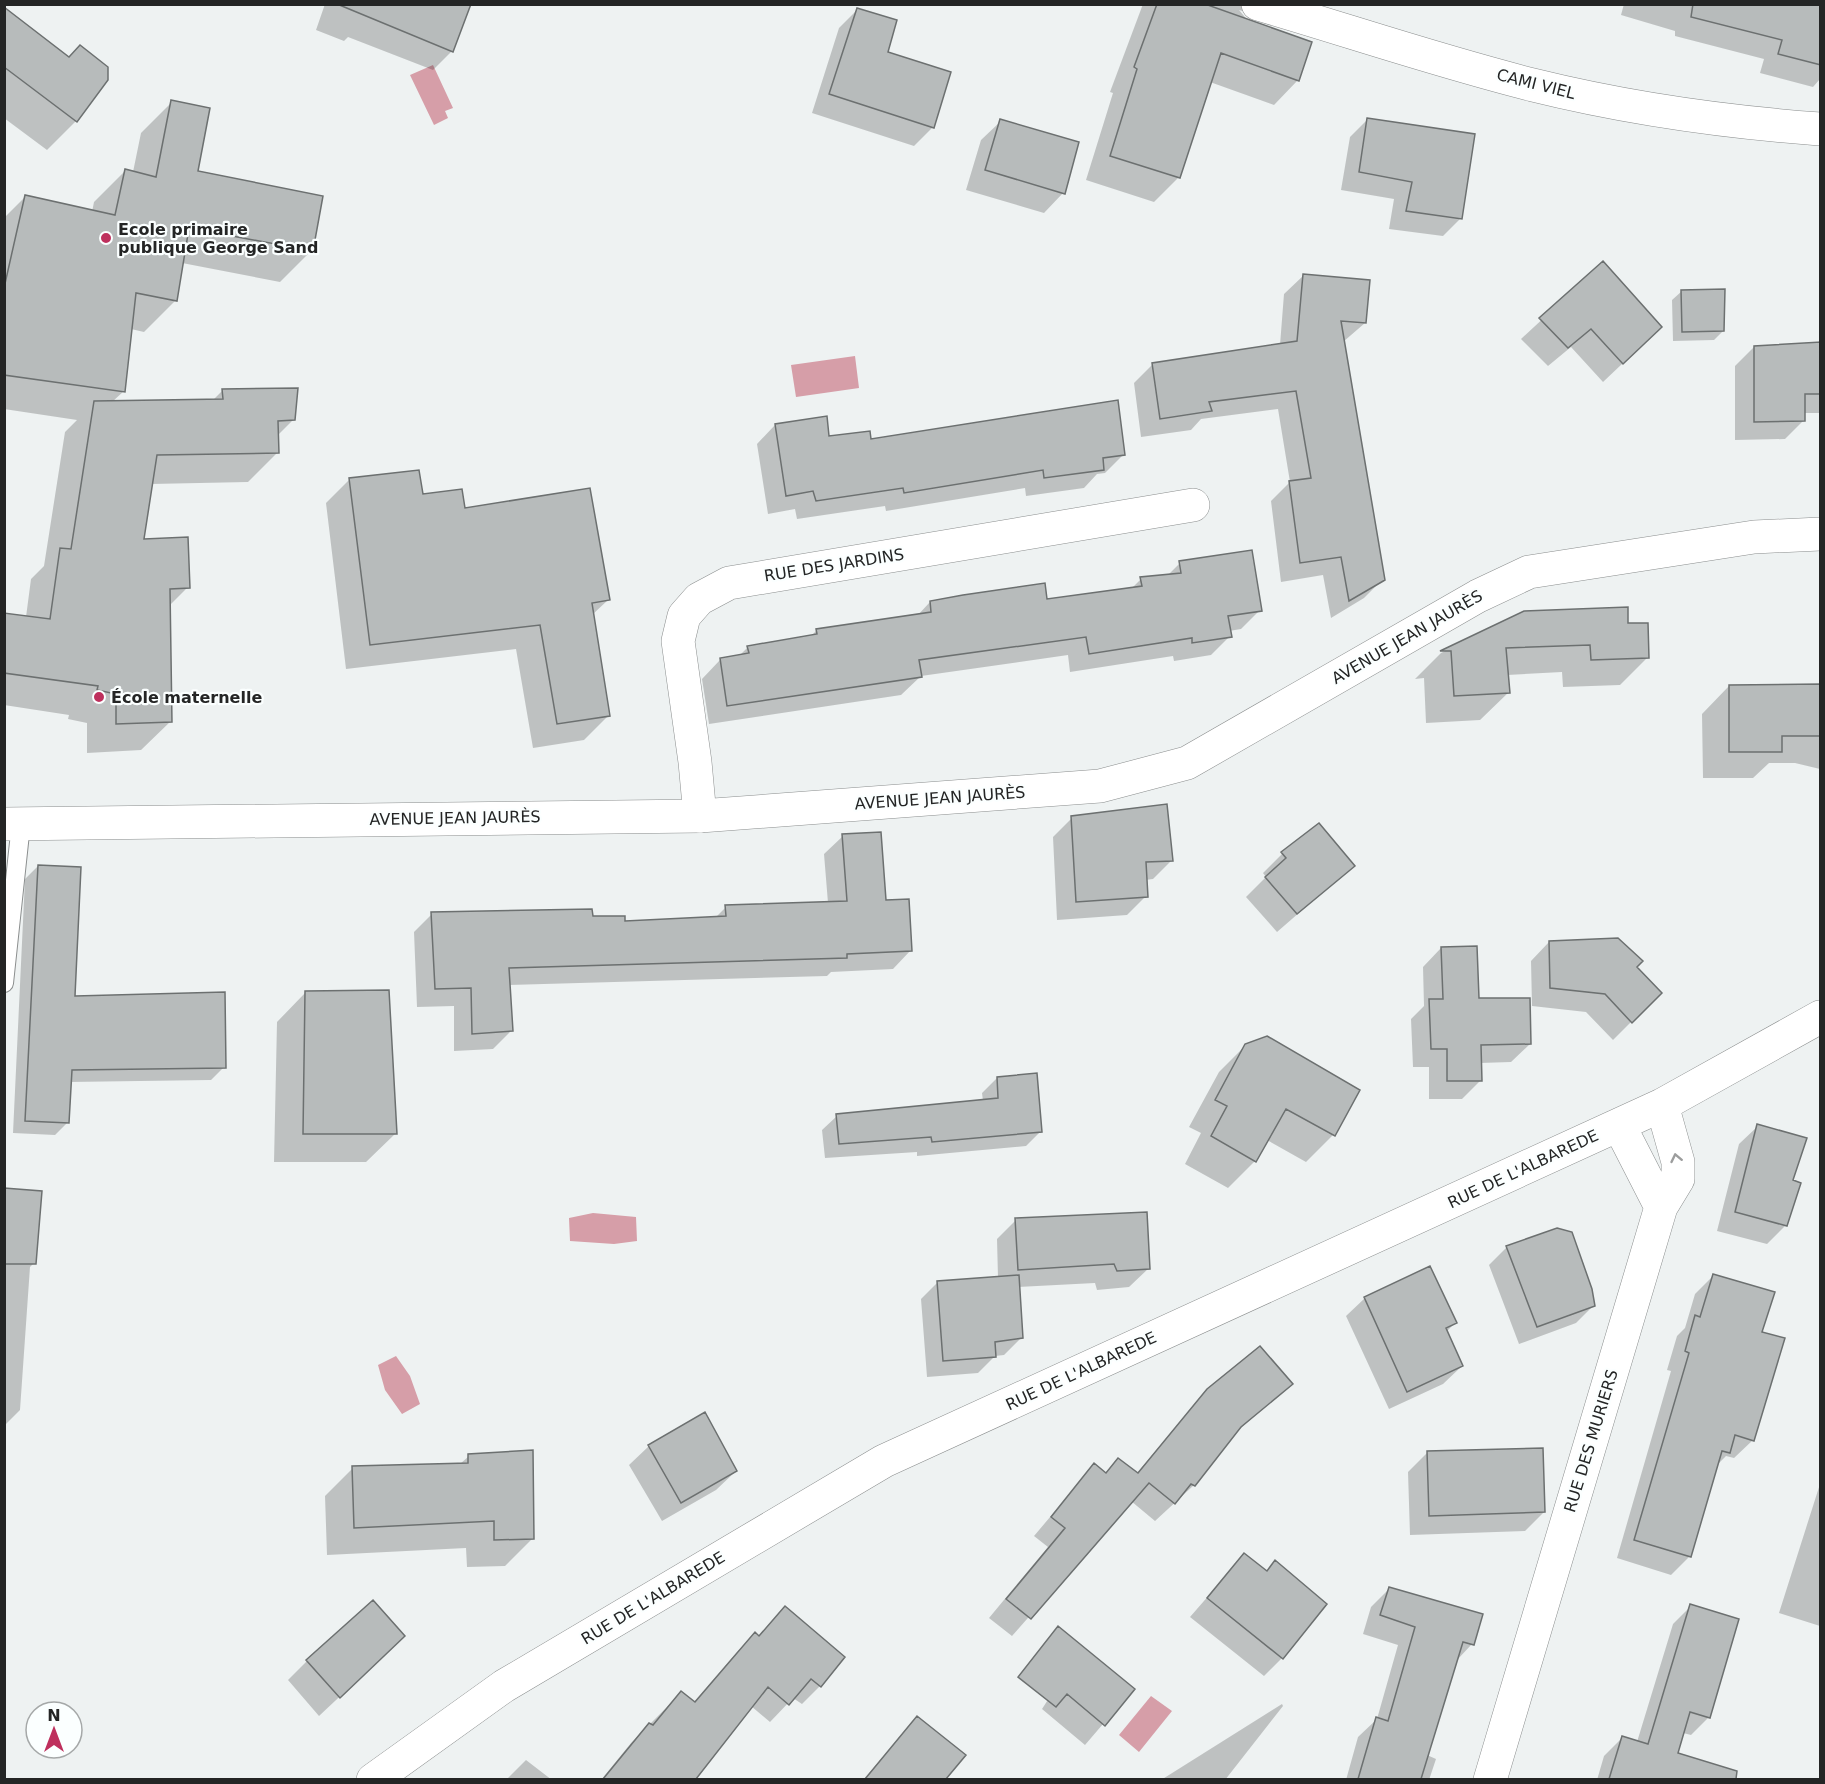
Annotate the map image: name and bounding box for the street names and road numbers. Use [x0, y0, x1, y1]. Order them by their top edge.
street label: CAMI VIEL [1495, 65, 1577, 103]
street label: RUE DES JARDINS [763, 545, 905, 585]
street label: AVENUE JEAN JAURÈS [1328, 586, 1486, 688]
street label: AVENUE JEAN JAURÈS [854, 783, 1026, 813]
street label: AVENUE JEAN JAURÈS [369, 807, 541, 829]
street label: RUE DE L'ALBAREDE [1445, 1126, 1601, 1212]
street label: RUE DE L'ALBAREDE [1003, 1328, 1159, 1414]
street label: RUE DES MURIERS [1560, 1367, 1622, 1515]
street label: RUE DE L'ALBAREDE [578, 1548, 728, 1648]

